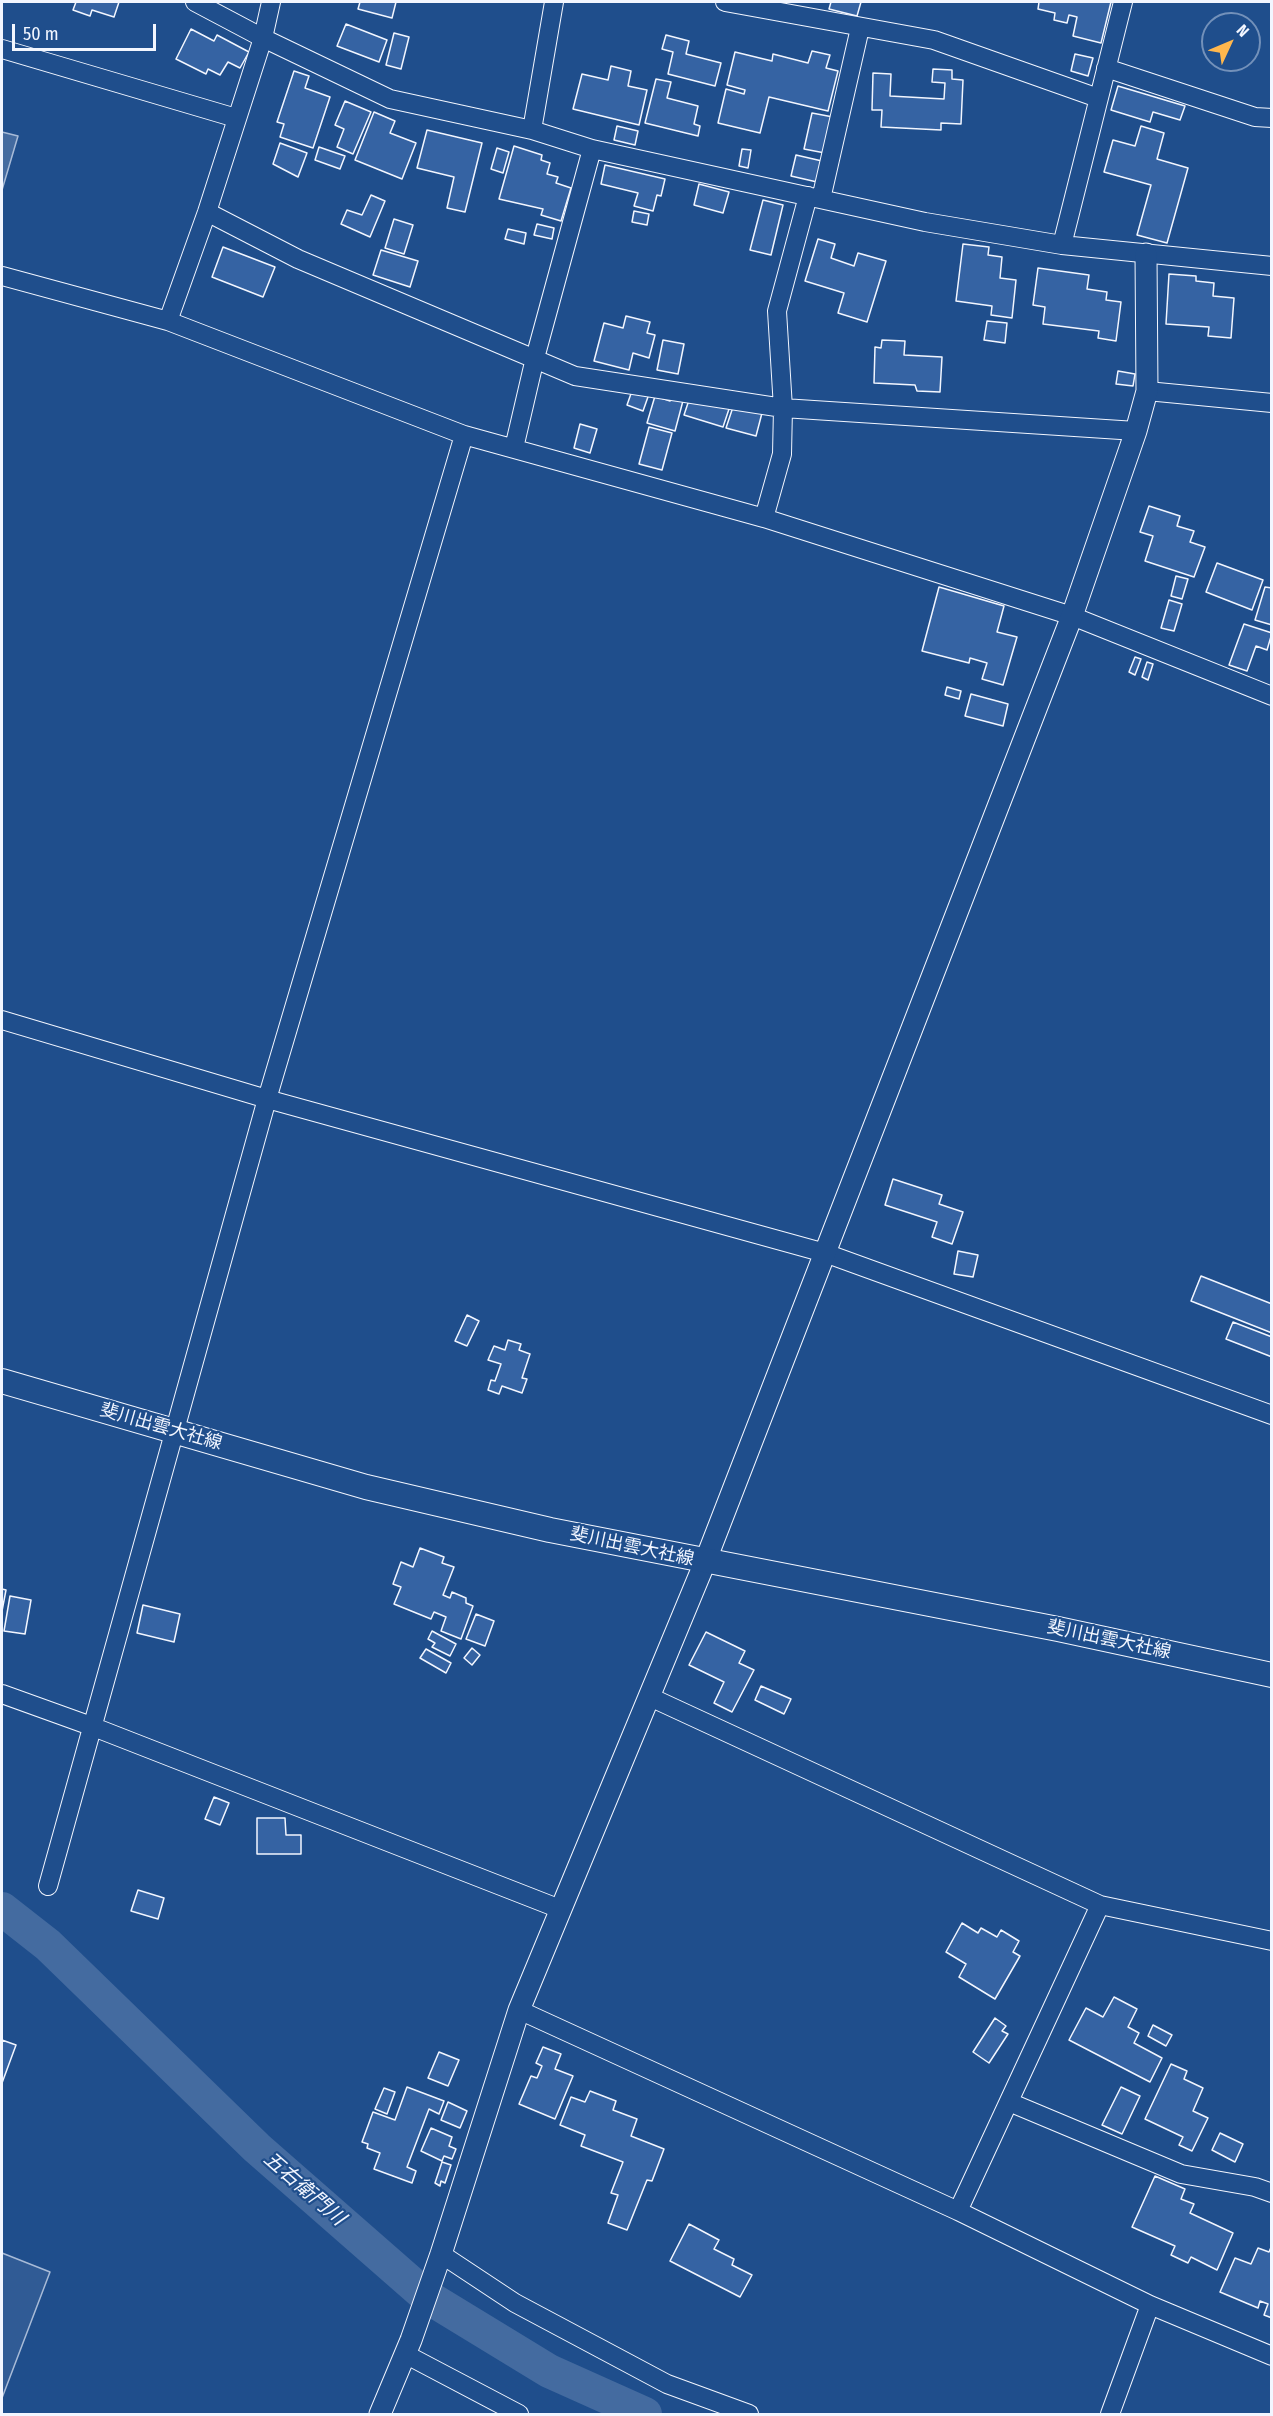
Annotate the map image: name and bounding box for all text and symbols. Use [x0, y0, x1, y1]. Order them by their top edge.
scale bar [15, 12, 159, 50]
north arrow [1201, 12, 1261, 72]
text: N [1233, 20, 1253, 41]
text: 50 m [23, 23, 59, 45]
street label: 斐川出雲大社線 [97, 1399, 225, 1455]
street label: 斐川出雲大社線 [568, 1523, 696, 1571]
street label: 斐川出雲大社線 [1045, 1616, 1173, 1664]
water label: 五右衛門川 [258, 2147, 350, 2231]

